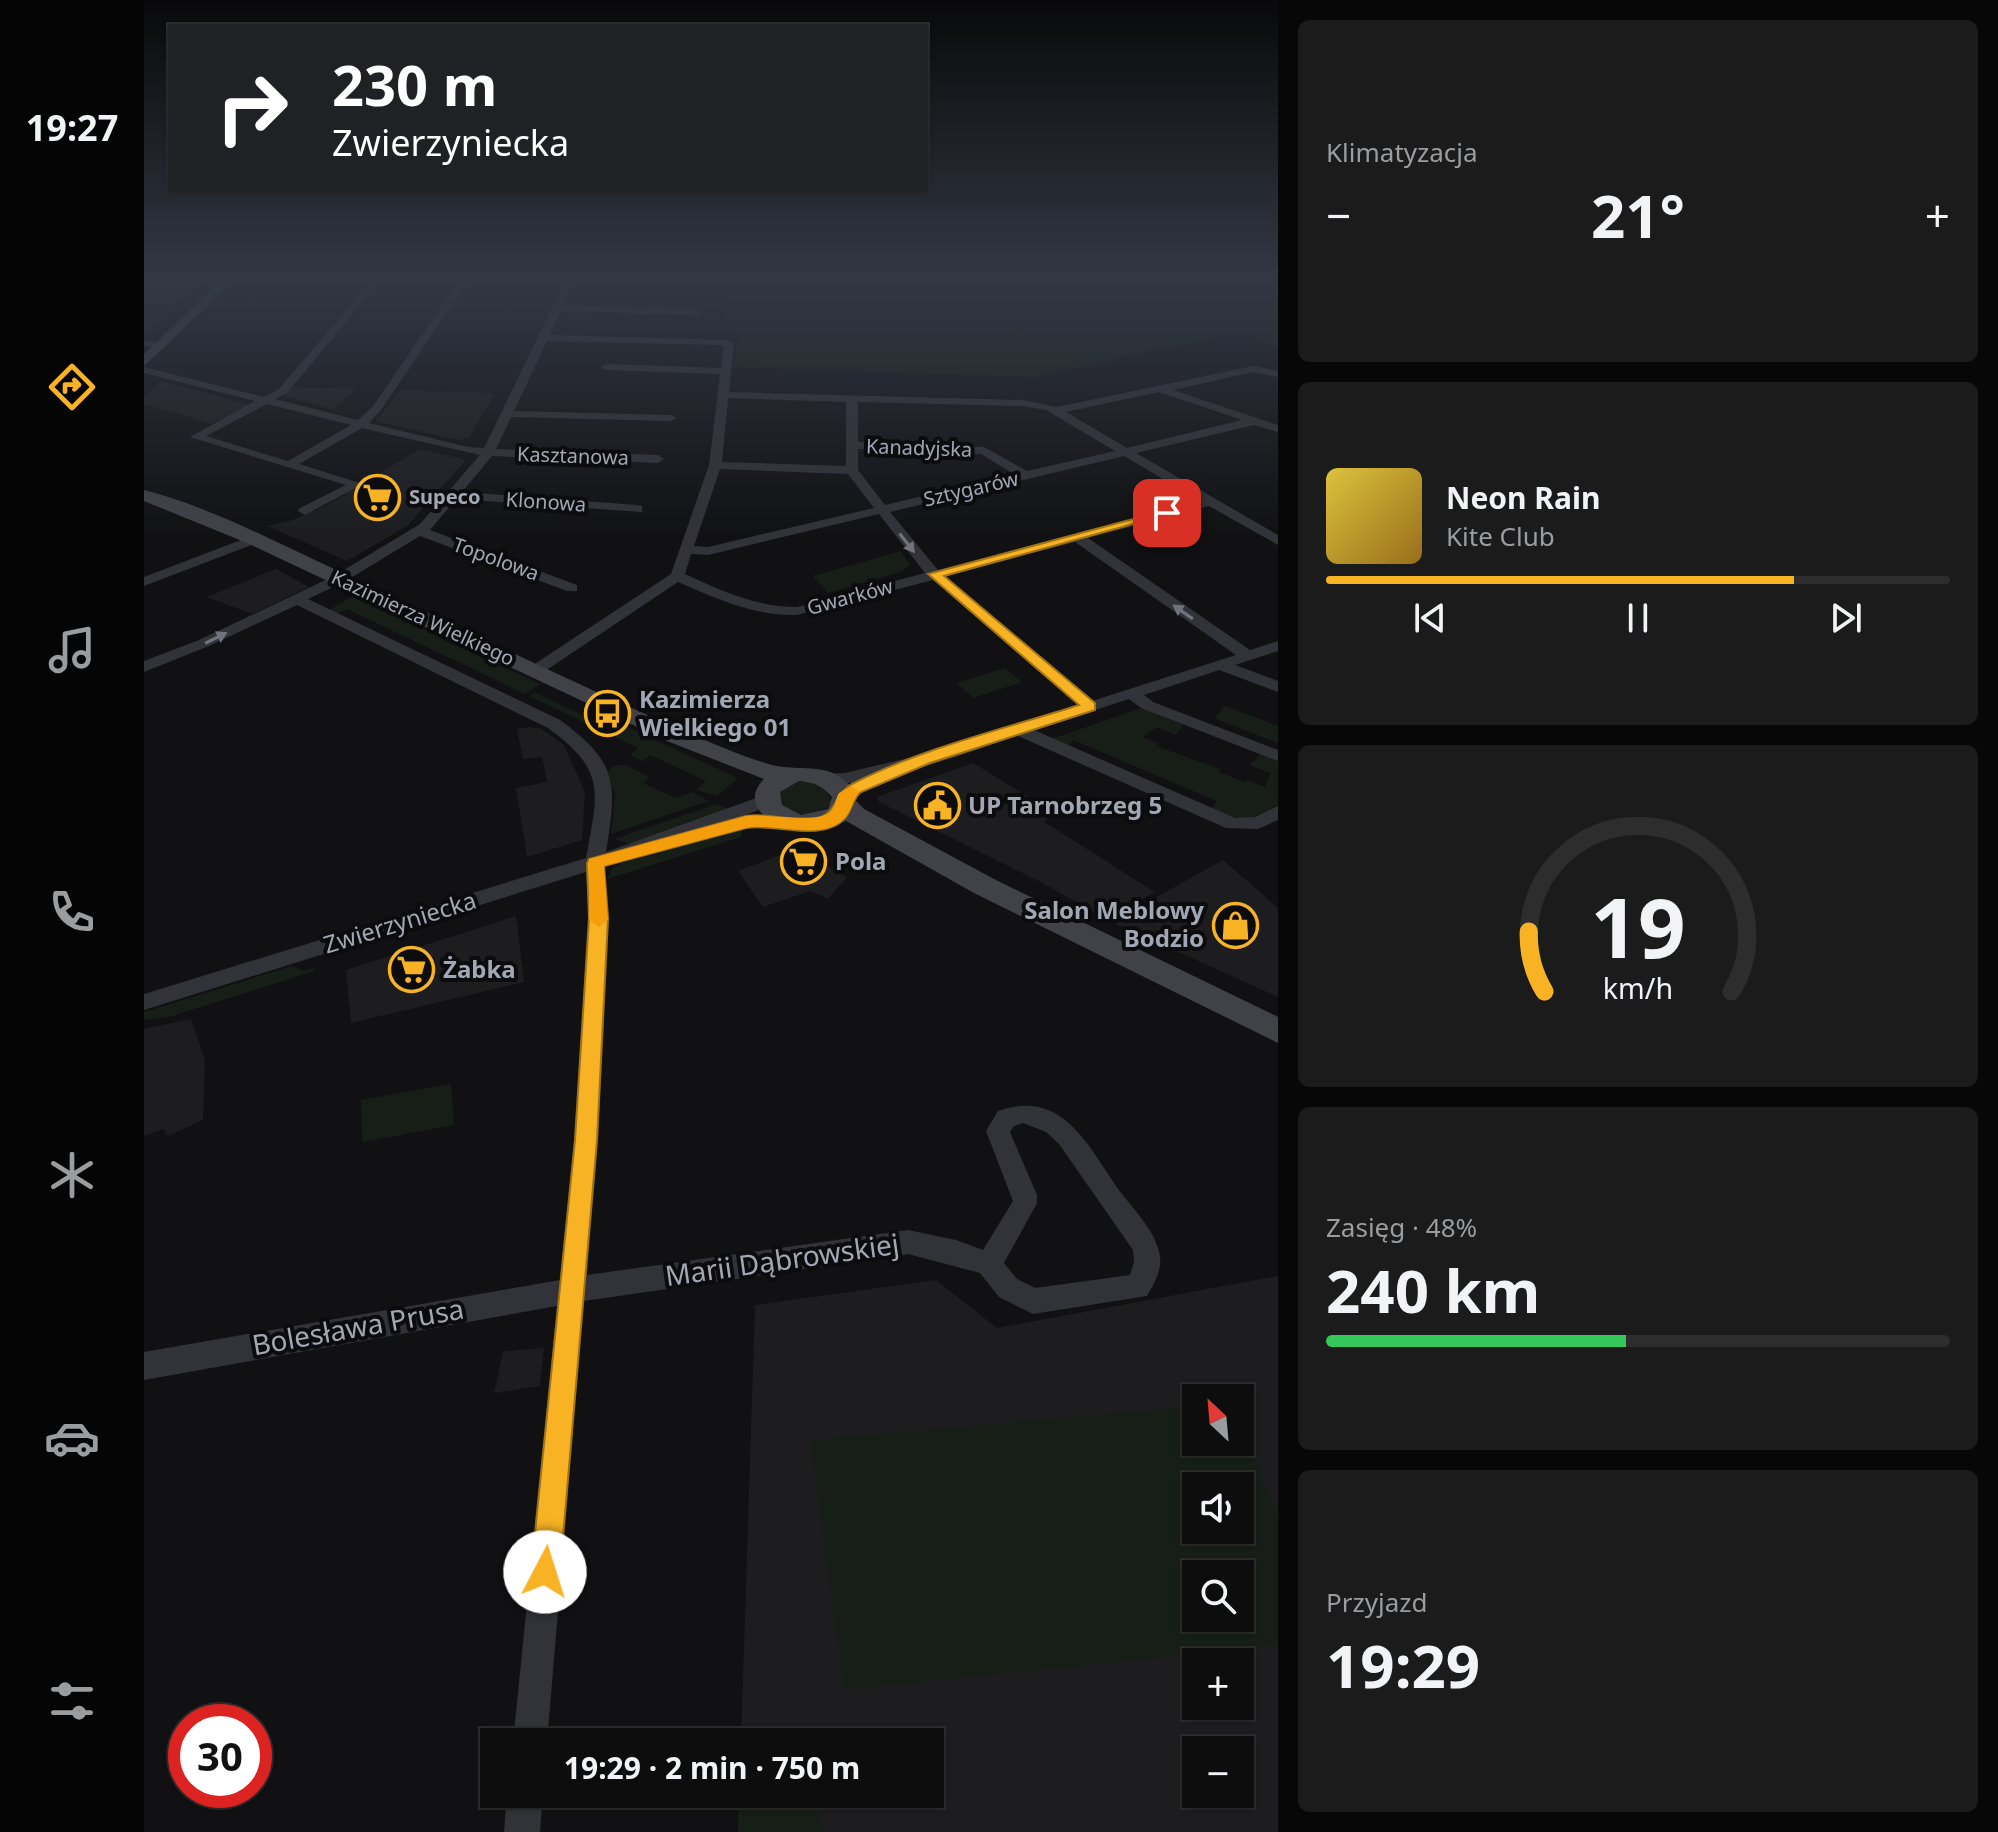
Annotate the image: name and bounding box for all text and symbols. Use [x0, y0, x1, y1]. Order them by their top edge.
text: 230 m [332, 46, 497, 122]
icon: right [200, 56, 304, 160]
text: 19:27 [26, 103, 118, 152]
text: Zwierzyniecka [332, 118, 569, 167]
text: Klimatyzacja [1326, 134, 1478, 170]
text: 21° [1591, 174, 1685, 256]
text: − [1326, 185, 1351, 245]
text: + [1925, 185, 1950, 245]
icon: directions [44, 359, 100, 415]
street label: Kanadyjska [865, 432, 973, 463]
street label: Kasztanowa [517, 440, 629, 471]
street label: Sztygarów [921, 464, 1021, 513]
supermarket icon: Supeco [354, 473, 402, 521]
text: Neon Rain [1446, 477, 1600, 518]
pin [1133, 479, 1201, 547]
place label: Supeco [409, 483, 480, 510]
street label: Klonowa [505, 485, 587, 518]
icon: arrive [1145, 491, 1189, 535]
text: Kite Club [1446, 518, 1555, 554]
street label: Topolowa [449, 530, 543, 587]
one-way arrow [899, 533, 915, 553]
street label: Kazimierza Wielkiego [327, 563, 519, 672]
street label: Gwarków [804, 572, 896, 621]
icon: previous [1408, 596, 1452, 640]
icon: pause [1616, 596, 1660, 640]
icon: next [1824, 596, 1868, 640]
one-way arrow [1173, 605, 1194, 620]
icon: music [44, 622, 100, 678]
one-way arrow [205, 631, 228, 644]
place label: Kazimierza Wielkiego 01 [639, 682, 791, 743]
bus stop icon: Kazimierza Wielkiego 01 [584, 690, 632, 738]
public building icon: UP Tarnobrzeg 5 [913, 782, 961, 830]
place label: UP Tarnobrzeg 5 [968, 788, 1162, 821]
supermarket icon: Pola [780, 838, 828, 886]
place label: Pola [835, 844, 886, 877]
text: 19 [1590, 869, 1686, 982]
street label: Zwierzyniecka [319, 883, 480, 960]
icon: phone [44, 884, 100, 940]
place label: Salon Meblowy Bodzio [1024, 893, 1204, 954]
shop icon: Salon Meblowy Bodzio [1211, 901, 1259, 949]
supermarket icon: Żabka [388, 946, 436, 994]
place label: Żabka [443, 952, 516, 985]
text: km/h [1603, 968, 1673, 1007]
icon: climate [44, 1147, 100, 1203]
text: Zasięg · 48% [1326, 1209, 1477, 1245]
street label: Marii Dąbrowskiej [662, 1224, 901, 1294]
text: 240 km [1326, 1249, 1540, 1331]
street label: Bolesława Prusa [249, 1289, 467, 1363]
north arrow [1182, 1384, 1254, 1456]
map controls [1182, 1384, 1254, 1808]
icon: car [44, 1410, 100, 1466]
button: sound [1182, 1472, 1254, 1544]
position arrow [503, 1530, 587, 1614]
button: search [1182, 1560, 1254, 1632]
text: Przyjazd [1326, 1584, 1427, 1620]
text: 19:29 [1326, 1624, 1480, 1706]
button: + [1182, 1648, 1254, 1720]
icon: filters [44, 1673, 100, 1729]
speed limit sign: 30 [168, 1704, 272, 1808]
button: − [1182, 1736, 1254, 1808]
text: 19:29 · 2 min · 750 m [564, 1747, 860, 1788]

